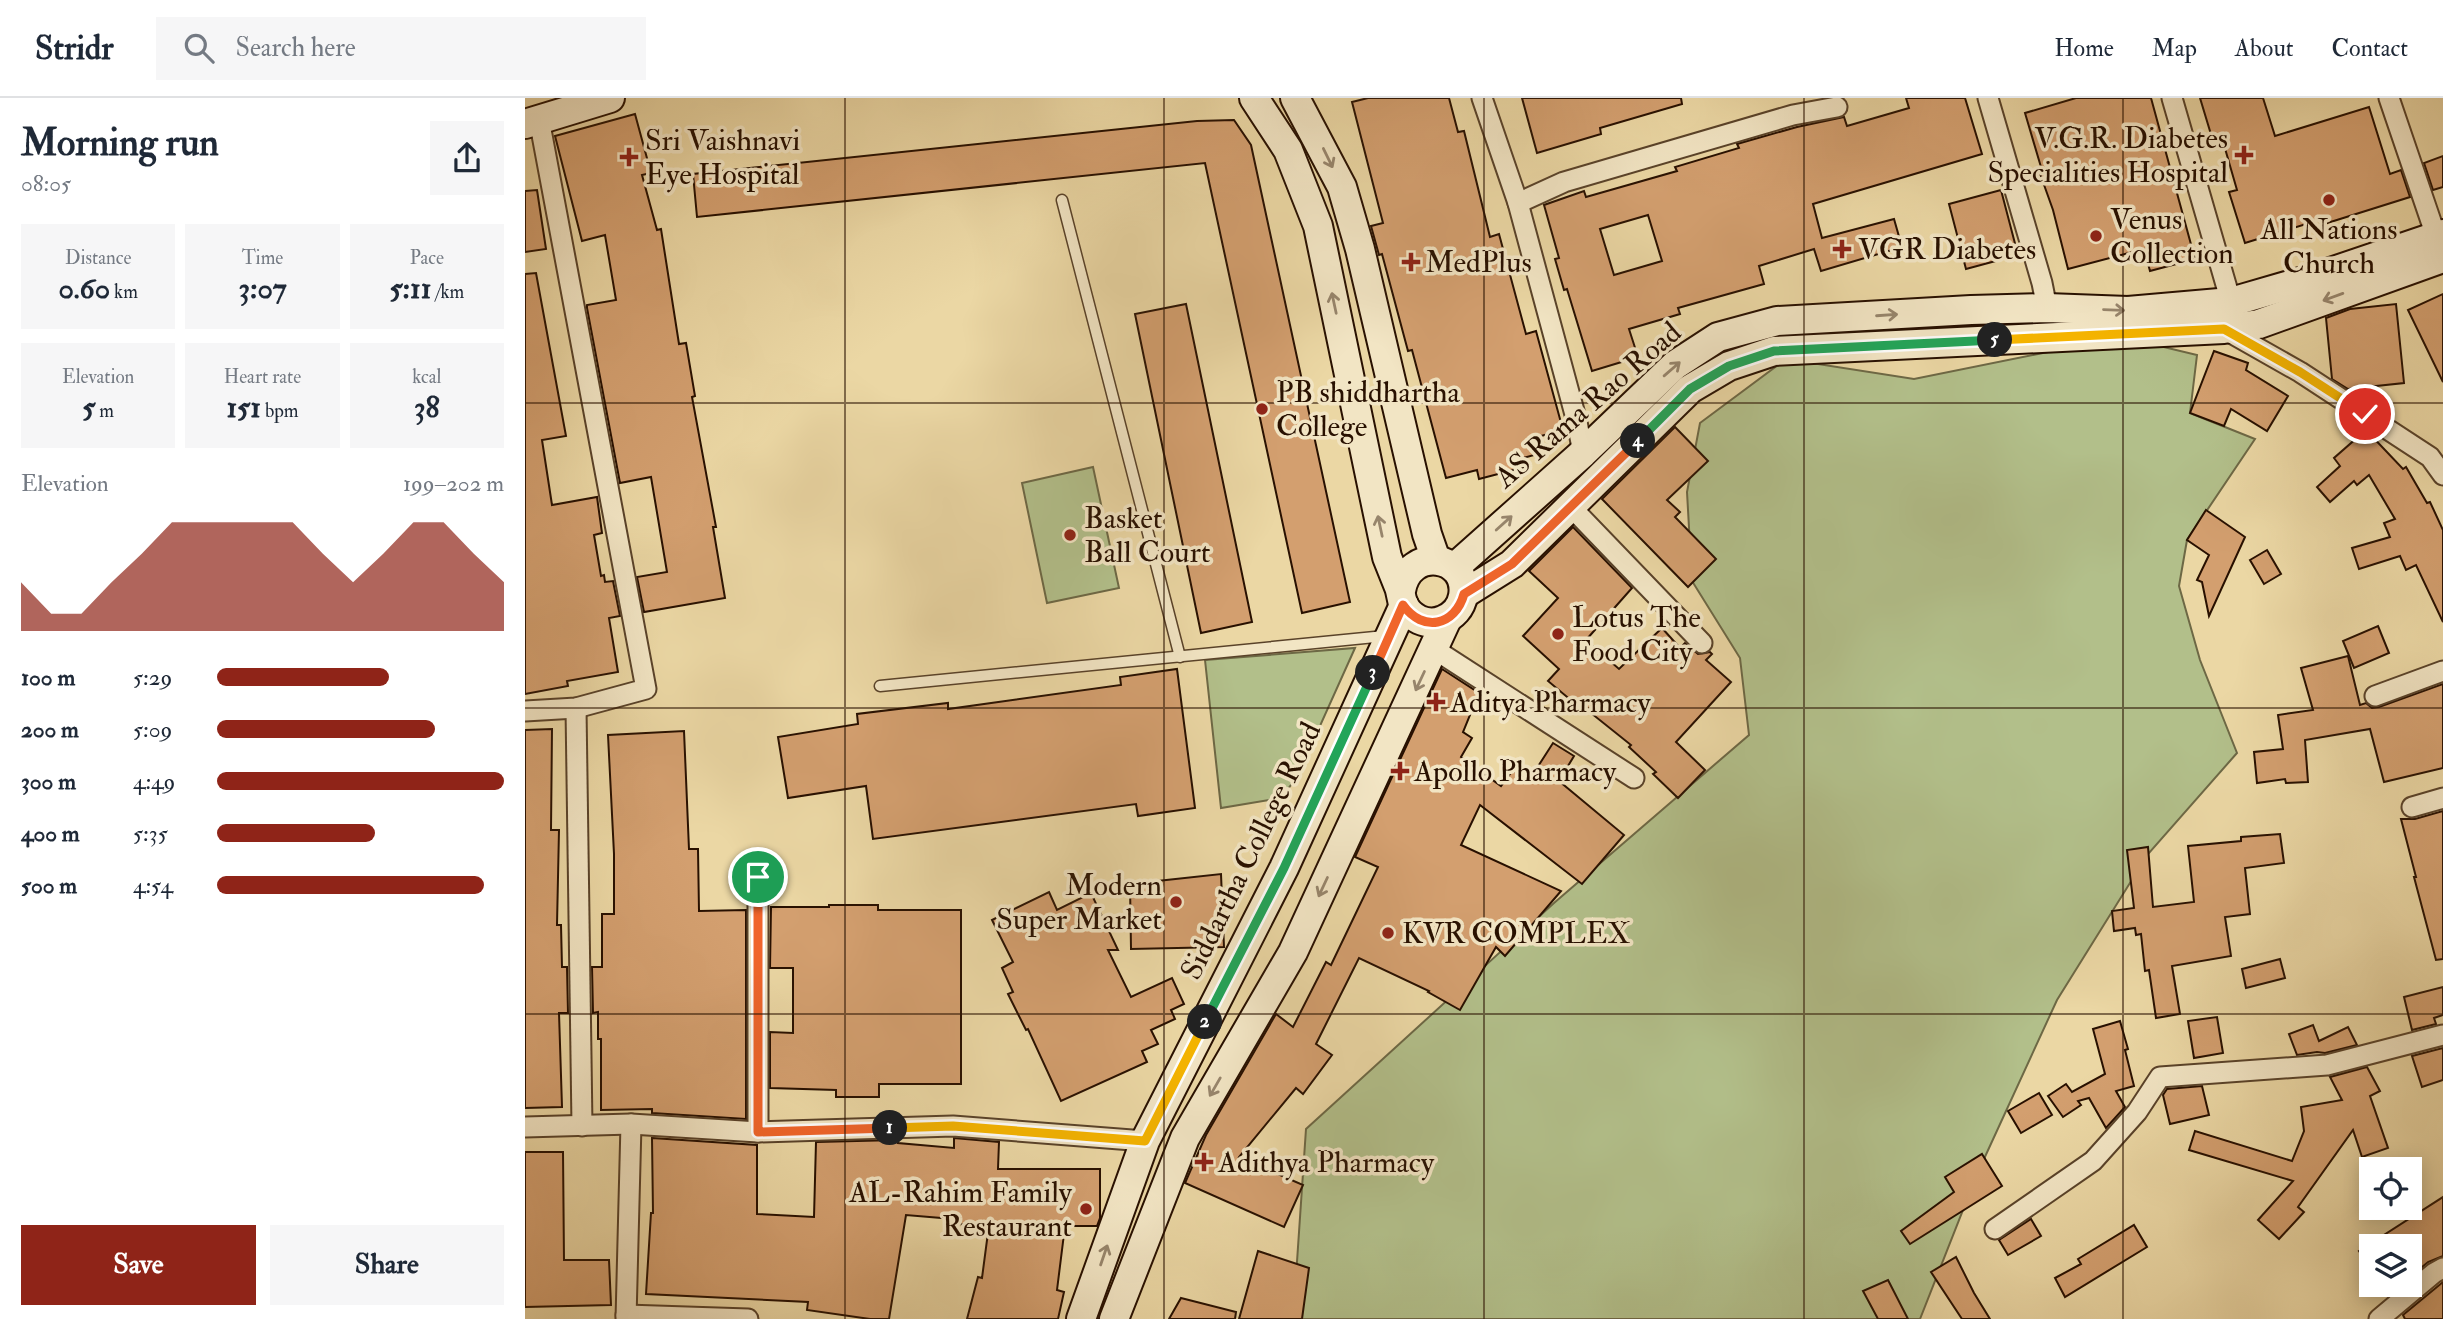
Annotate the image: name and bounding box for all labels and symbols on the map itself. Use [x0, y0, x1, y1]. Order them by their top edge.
place label: V.G.R. Diabetes Specialities Hospital [1988, 120, 2228, 191]
place label: Sri Vaishnavi Eye Hospital [645, 122, 800, 193]
marker: V.G.R. Diabetes Specialities Hospital [2234, 145, 2254, 165]
marker: Sri Vaishnavi Eye Hospital [619, 147, 639, 167]
one-way arrow [1321, 147, 1335, 168]
marker: All Nations Church [2321, 192, 2337, 208]
place label: Venus Collection [2110, 201, 2234, 272]
place label: All Nations Church [2260, 211, 2397, 282]
marker: Venus Collection [2088, 228, 2104, 244]
place label: VGR Diabetes [1858, 231, 2036, 268]
marker: VGR Diabetes [1832, 239, 1852, 259]
place label: MedPlus [1425, 244, 1532, 281]
marker: MedPlus [1403, 254, 1419, 270]
one-way arrow [1326, 292, 1340, 315]
one-way arrow [2322, 292, 2344, 304]
one-way arrow [2102, 304, 2125, 317]
one-way arrow [1875, 308, 1898, 321]
street label: AS Rama Rao Road [1486, 314, 1689, 497]
pin: 5 [1977, 322, 2013, 358]
one-way arrow [1662, 361, 1680, 376]
place label: PB shiddhartha College [1276, 374, 1461, 445]
pin [2335, 384, 2395, 444]
marker: PB shiddhartha College [1254, 401, 1270, 417]
pin: 4 [1621, 424, 1655, 458]
place label: Basket Ball Court [1084, 500, 1211, 571]
one-way arrow [1495, 514, 1512, 531]
one-way arrow [1373, 515, 1387, 538]
marker: Basket Ball Court [1062, 527, 1078, 543]
place label: Lotus The Food City [1572, 599, 1701, 670]
marker: Lotus The Food City [1550, 626, 1566, 642]
pin: 3 [1355, 656, 1391, 690]
one-way arrow [1412, 670, 1426, 691]
place label: Aditya Pharmacy [1449, 684, 1652, 721]
marker: Aditya Pharmacy [1428, 694, 1444, 710]
street label: Siddartha College Road [1173, 716, 1330, 986]
place label: Apollo Pharmacy [1413, 753, 1617, 790]
marker: Apollo Pharmacy [1392, 763, 1408, 779]
pin [728, 847, 788, 907]
place label: Modern Super Market [996, 867, 1162, 938]
one-way arrow [1316, 876, 1329, 897]
marker: Modern Super Market [1168, 894, 1184, 910]
place label: KVR COMPLEX [1402, 915, 1631, 952]
marker: KVR COMPLEX [1380, 925, 1396, 941]
pin: 2 [1187, 1004, 1223, 1040]
one-way arrow [1208, 1076, 1221, 1097]
pin: 1 [873, 1110, 907, 1146]
place label: Adithya Pharmacy [1217, 1144, 1435, 1181]
marker: Adithya Pharmacy [1196, 1154, 1212, 1170]
place label: AL-Rahim Family Restaurant [848, 1174, 1073, 1245]
marker: AL-Rahim Family Restaurant [1078, 1201, 1094, 1217]
one-way arrow [1099, 1245, 1112, 1266]

